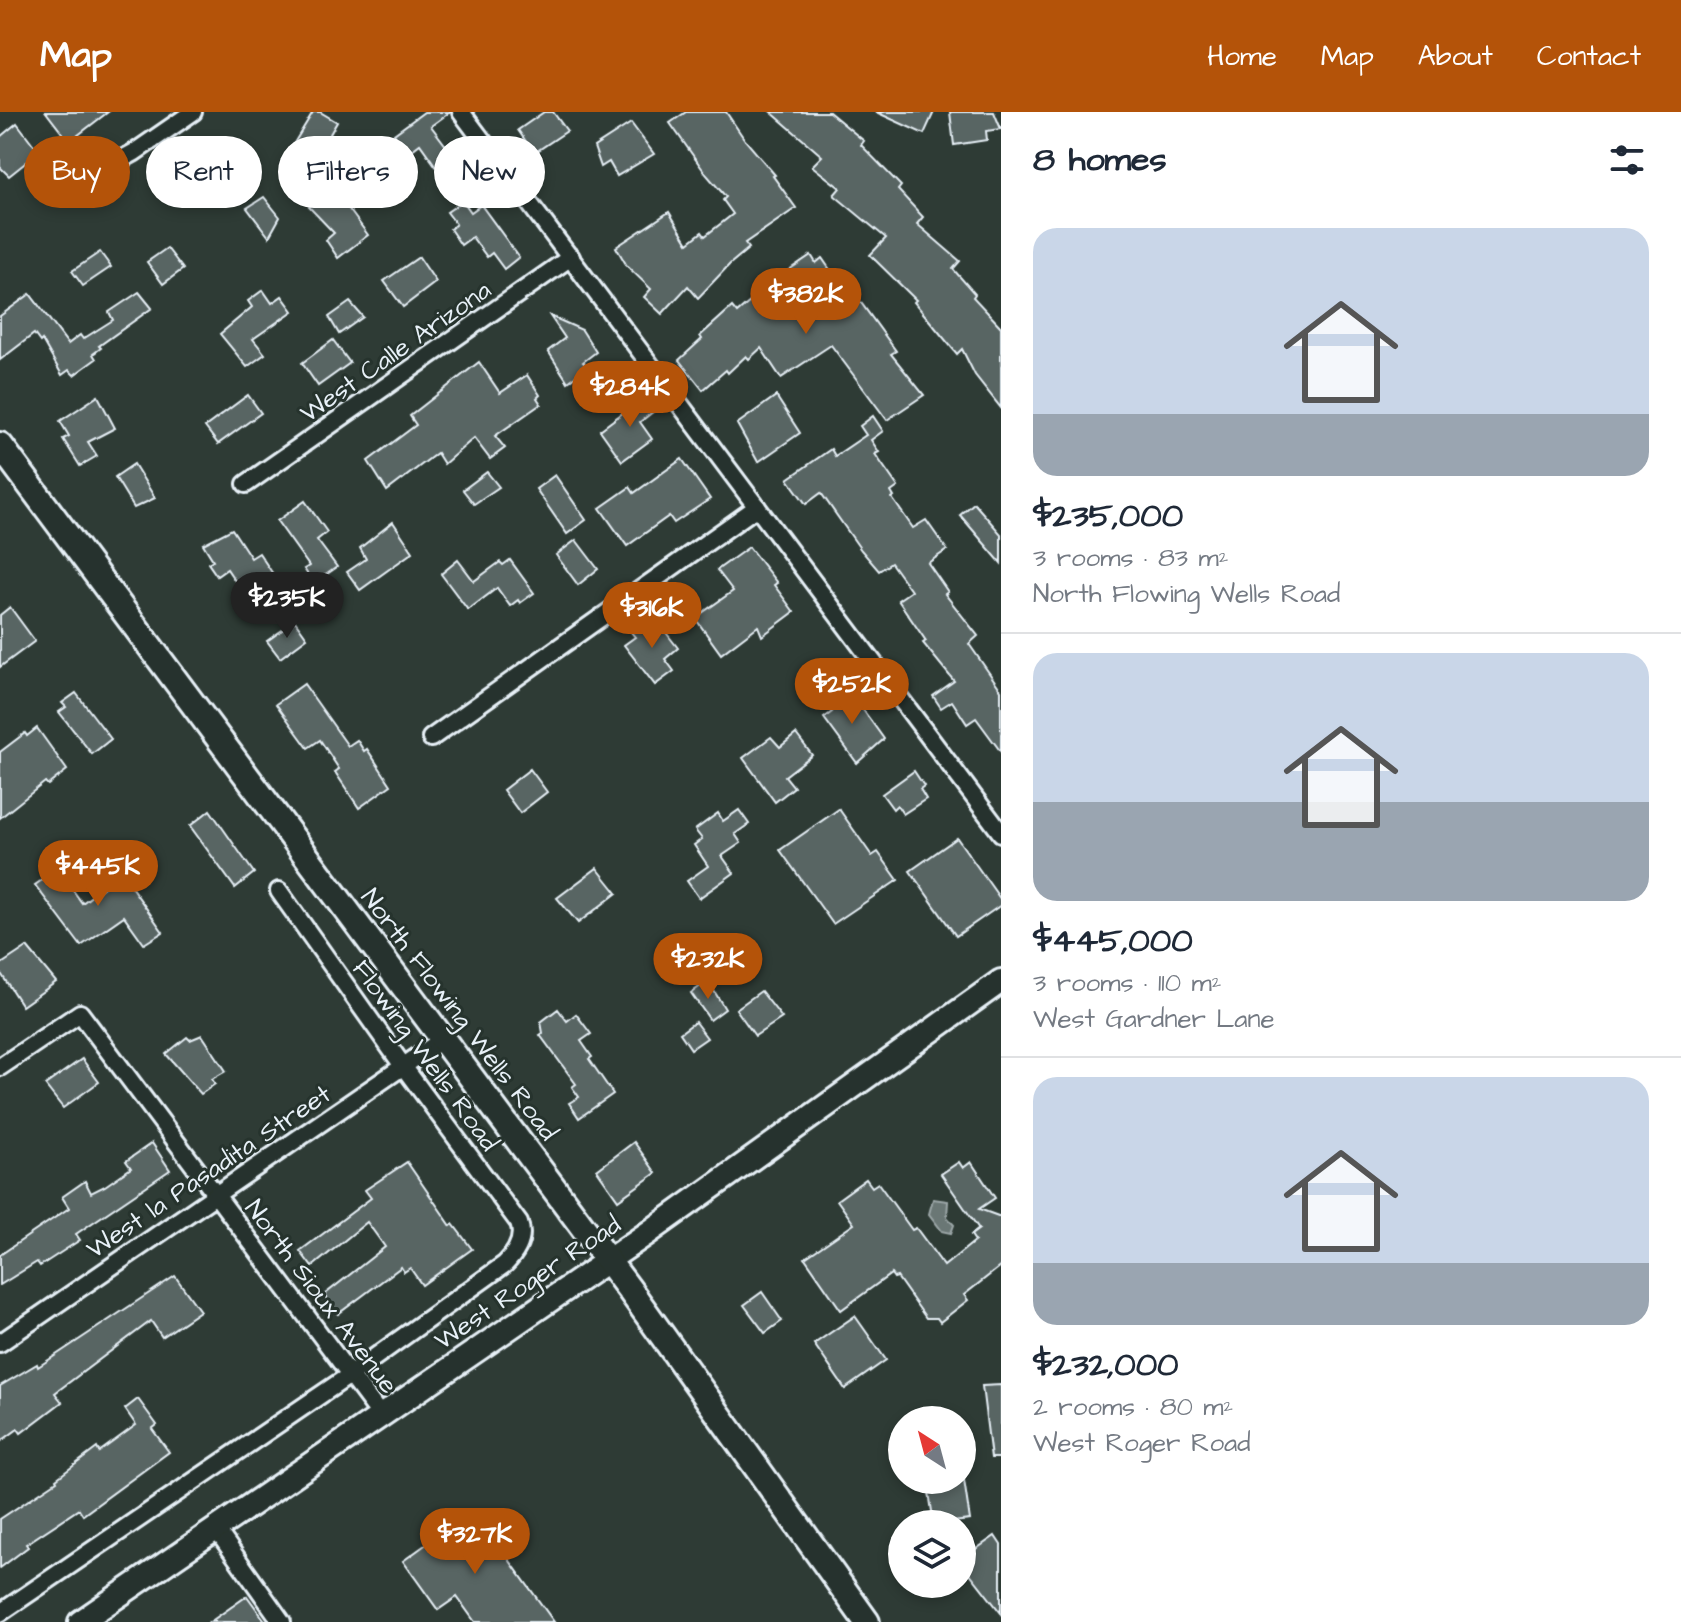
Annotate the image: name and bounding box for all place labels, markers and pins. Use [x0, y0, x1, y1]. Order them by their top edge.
pin: $382K [750, 268, 862, 336]
pin: $284K [574, 361, 686, 429]
pin: $235K [231, 572, 343, 640]
pin: $316K [596, 582, 708, 650]
pin: $252K [796, 658, 908, 726]
pin: $445K [42, 840, 154, 908]
pin: $232K [652, 933, 764, 1001]
pin: $327K [419, 1508, 531, 1576]

